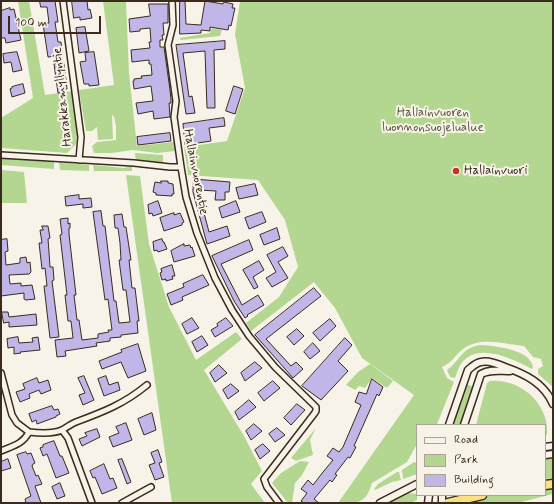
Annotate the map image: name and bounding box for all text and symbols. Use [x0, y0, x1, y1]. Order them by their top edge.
scale bar [10, 8, 103, 34]
text: 100 m [15, 15, 47, 31]
street label: Harakkamyllyntie [50, 47, 76, 147]
park label: Hallainvuoren luonnonsuojelualue [382, 105, 484, 136]
street label: Hallainvuorentie [179, 128, 211, 216]
place label: Hallainvuori [464, 163, 527, 179]
marker: Hallainvuori [451, 166, 461, 176]
legend [416, 424, 546, 496]
text: Road [454, 432, 478, 448]
text: Park [454, 452, 478, 468]
text: Building [454, 472, 494, 488]

